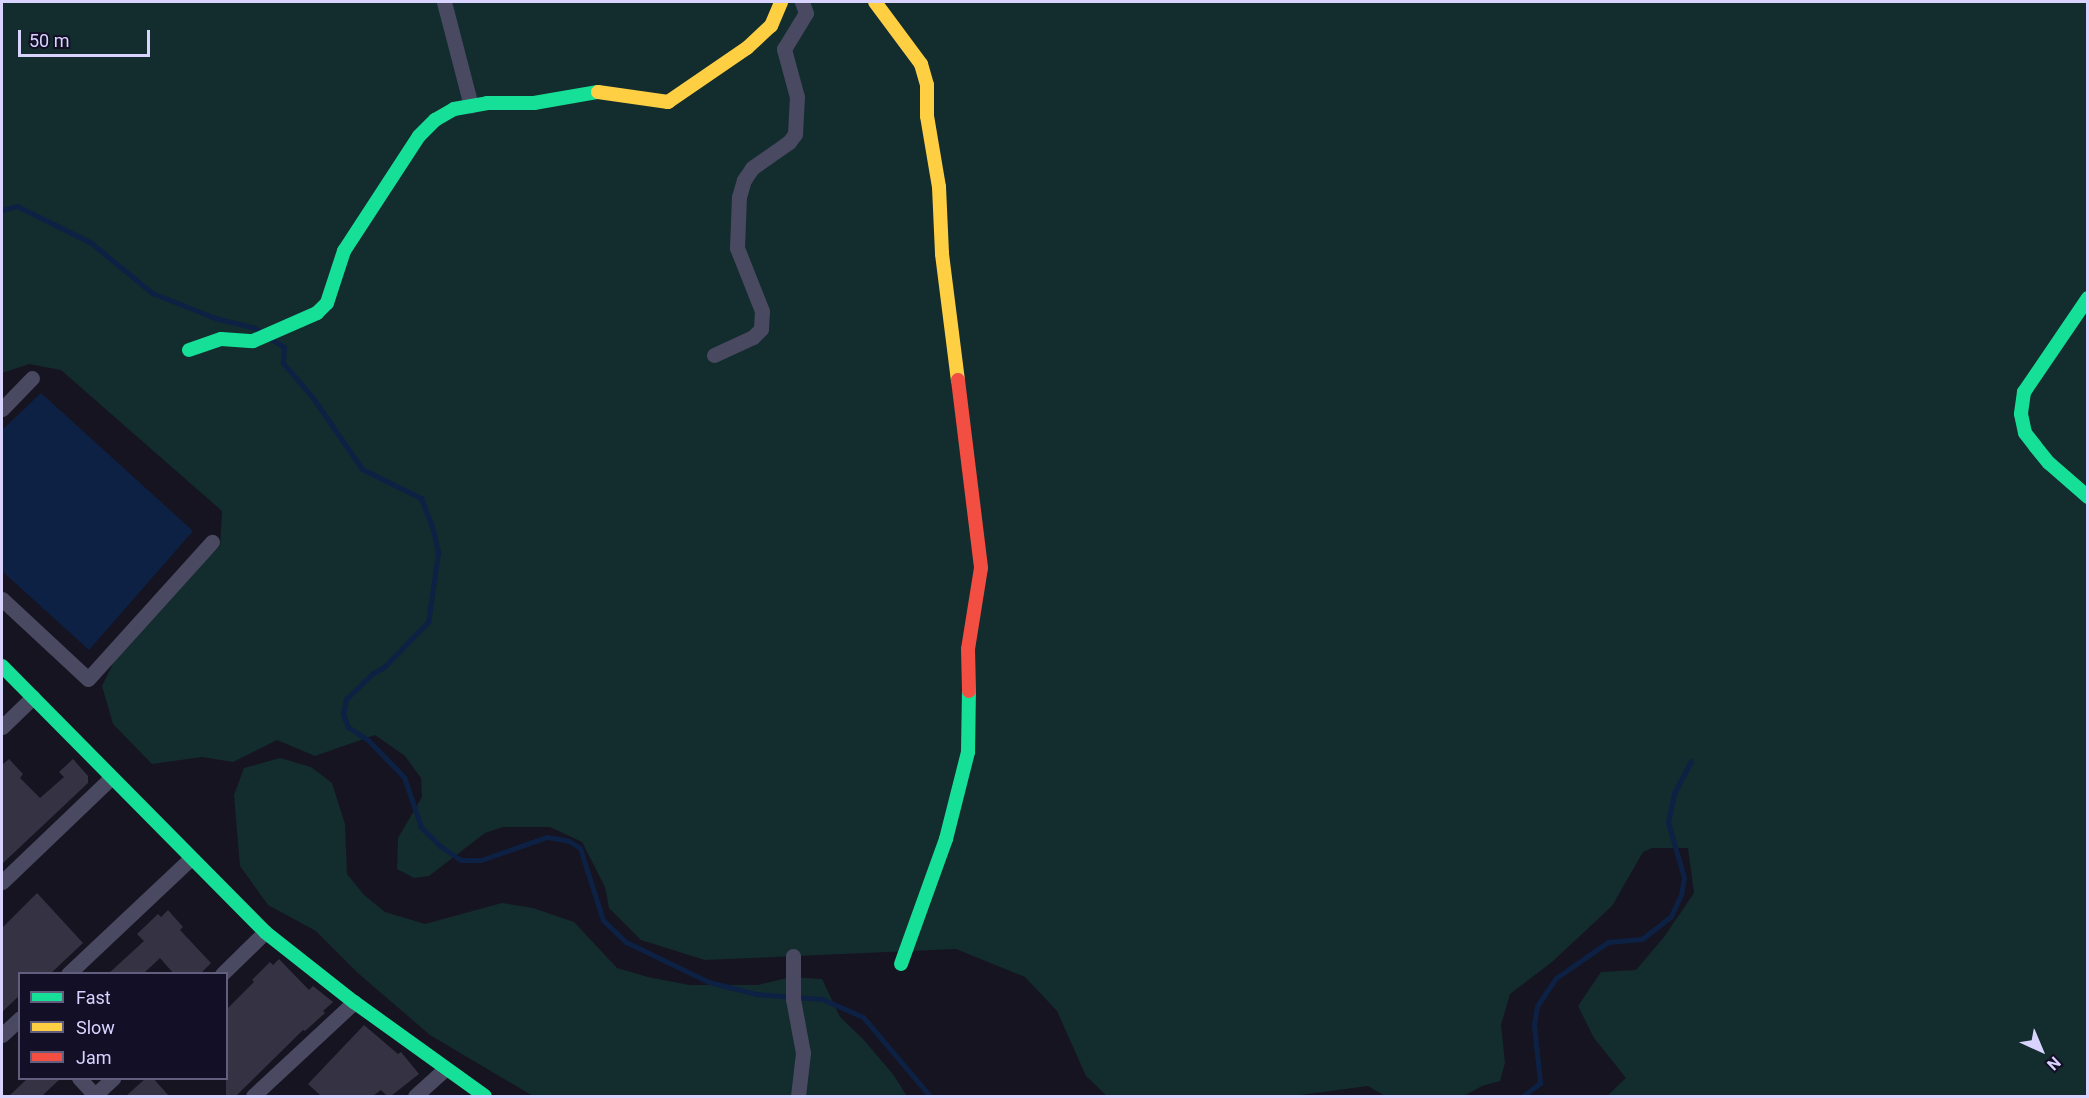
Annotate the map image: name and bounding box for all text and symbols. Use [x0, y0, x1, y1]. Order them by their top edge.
scale bar [21, 18, 153, 56]
text: 50 m [29, 30, 69, 51]
legend [18, 972, 228, 1080]
text: Fast [76, 987, 111, 1008]
text: Slow [76, 1017, 115, 1038]
north arrow [2011, 1020, 2071, 1080]
text: Jam [76, 1047, 112, 1068]
text: N [2043, 1053, 2065, 1074]

